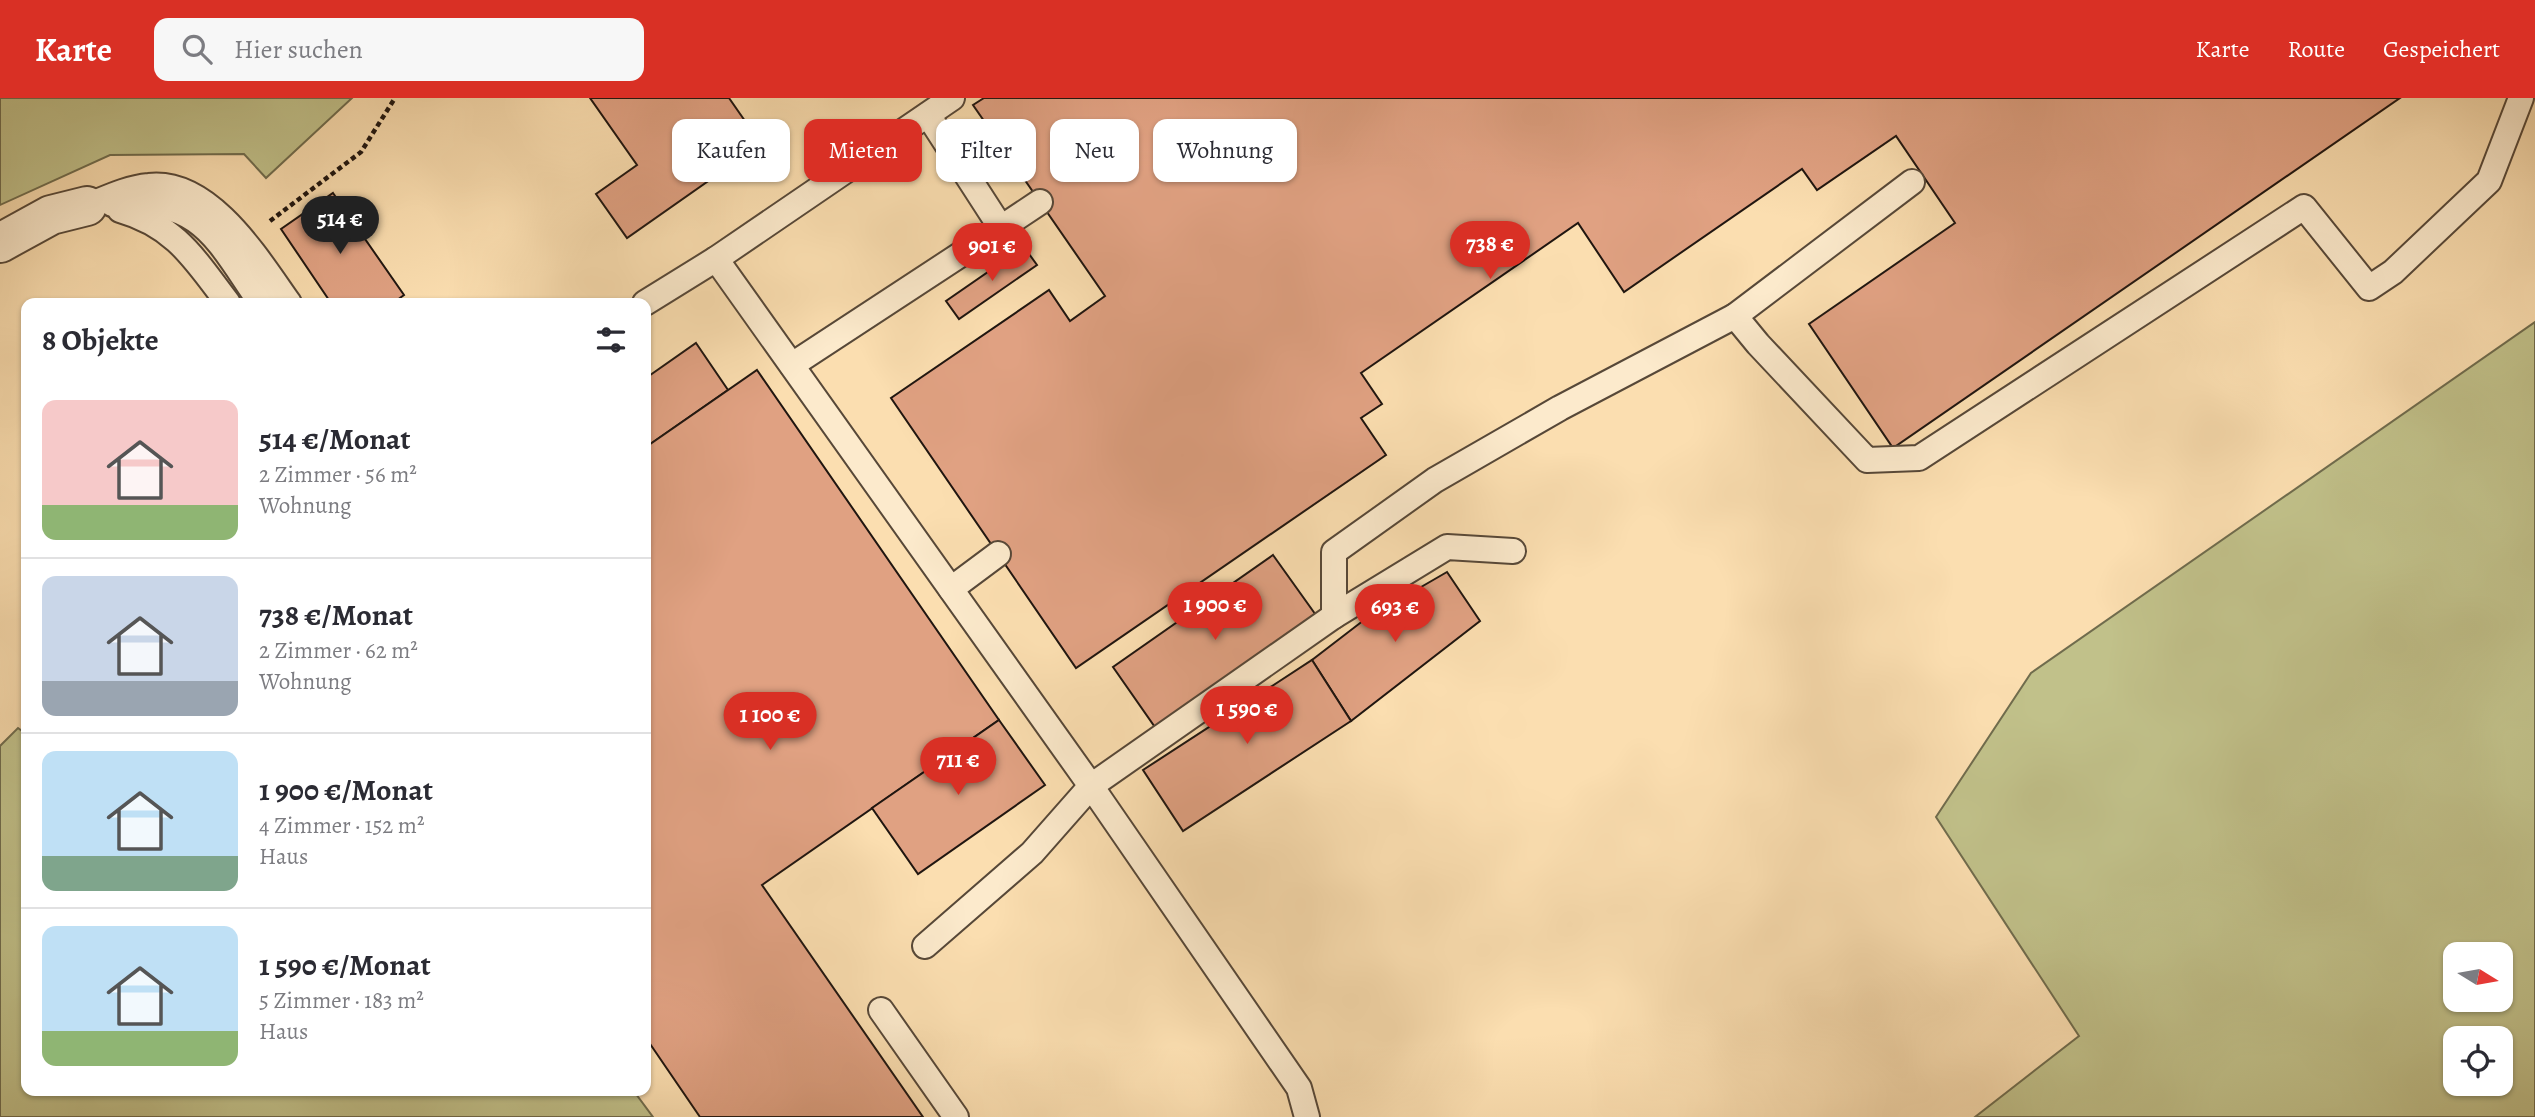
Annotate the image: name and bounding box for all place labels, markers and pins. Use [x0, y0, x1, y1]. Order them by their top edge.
pin: 514 € [291, 197, 389, 256]
pin: 738 € [1441, 222, 1539, 281]
pin: 901 € [943, 223, 1041, 283]
pin: 1 900 € [1150, 582, 1280, 642]
pin: 693 € [1346, 584, 1444, 644]
pin: 1 590 € [1182, 686, 1312, 746]
pin: 1 100 € [705, 692, 835, 752]
pin: 711 € [909, 738, 1007, 797]

